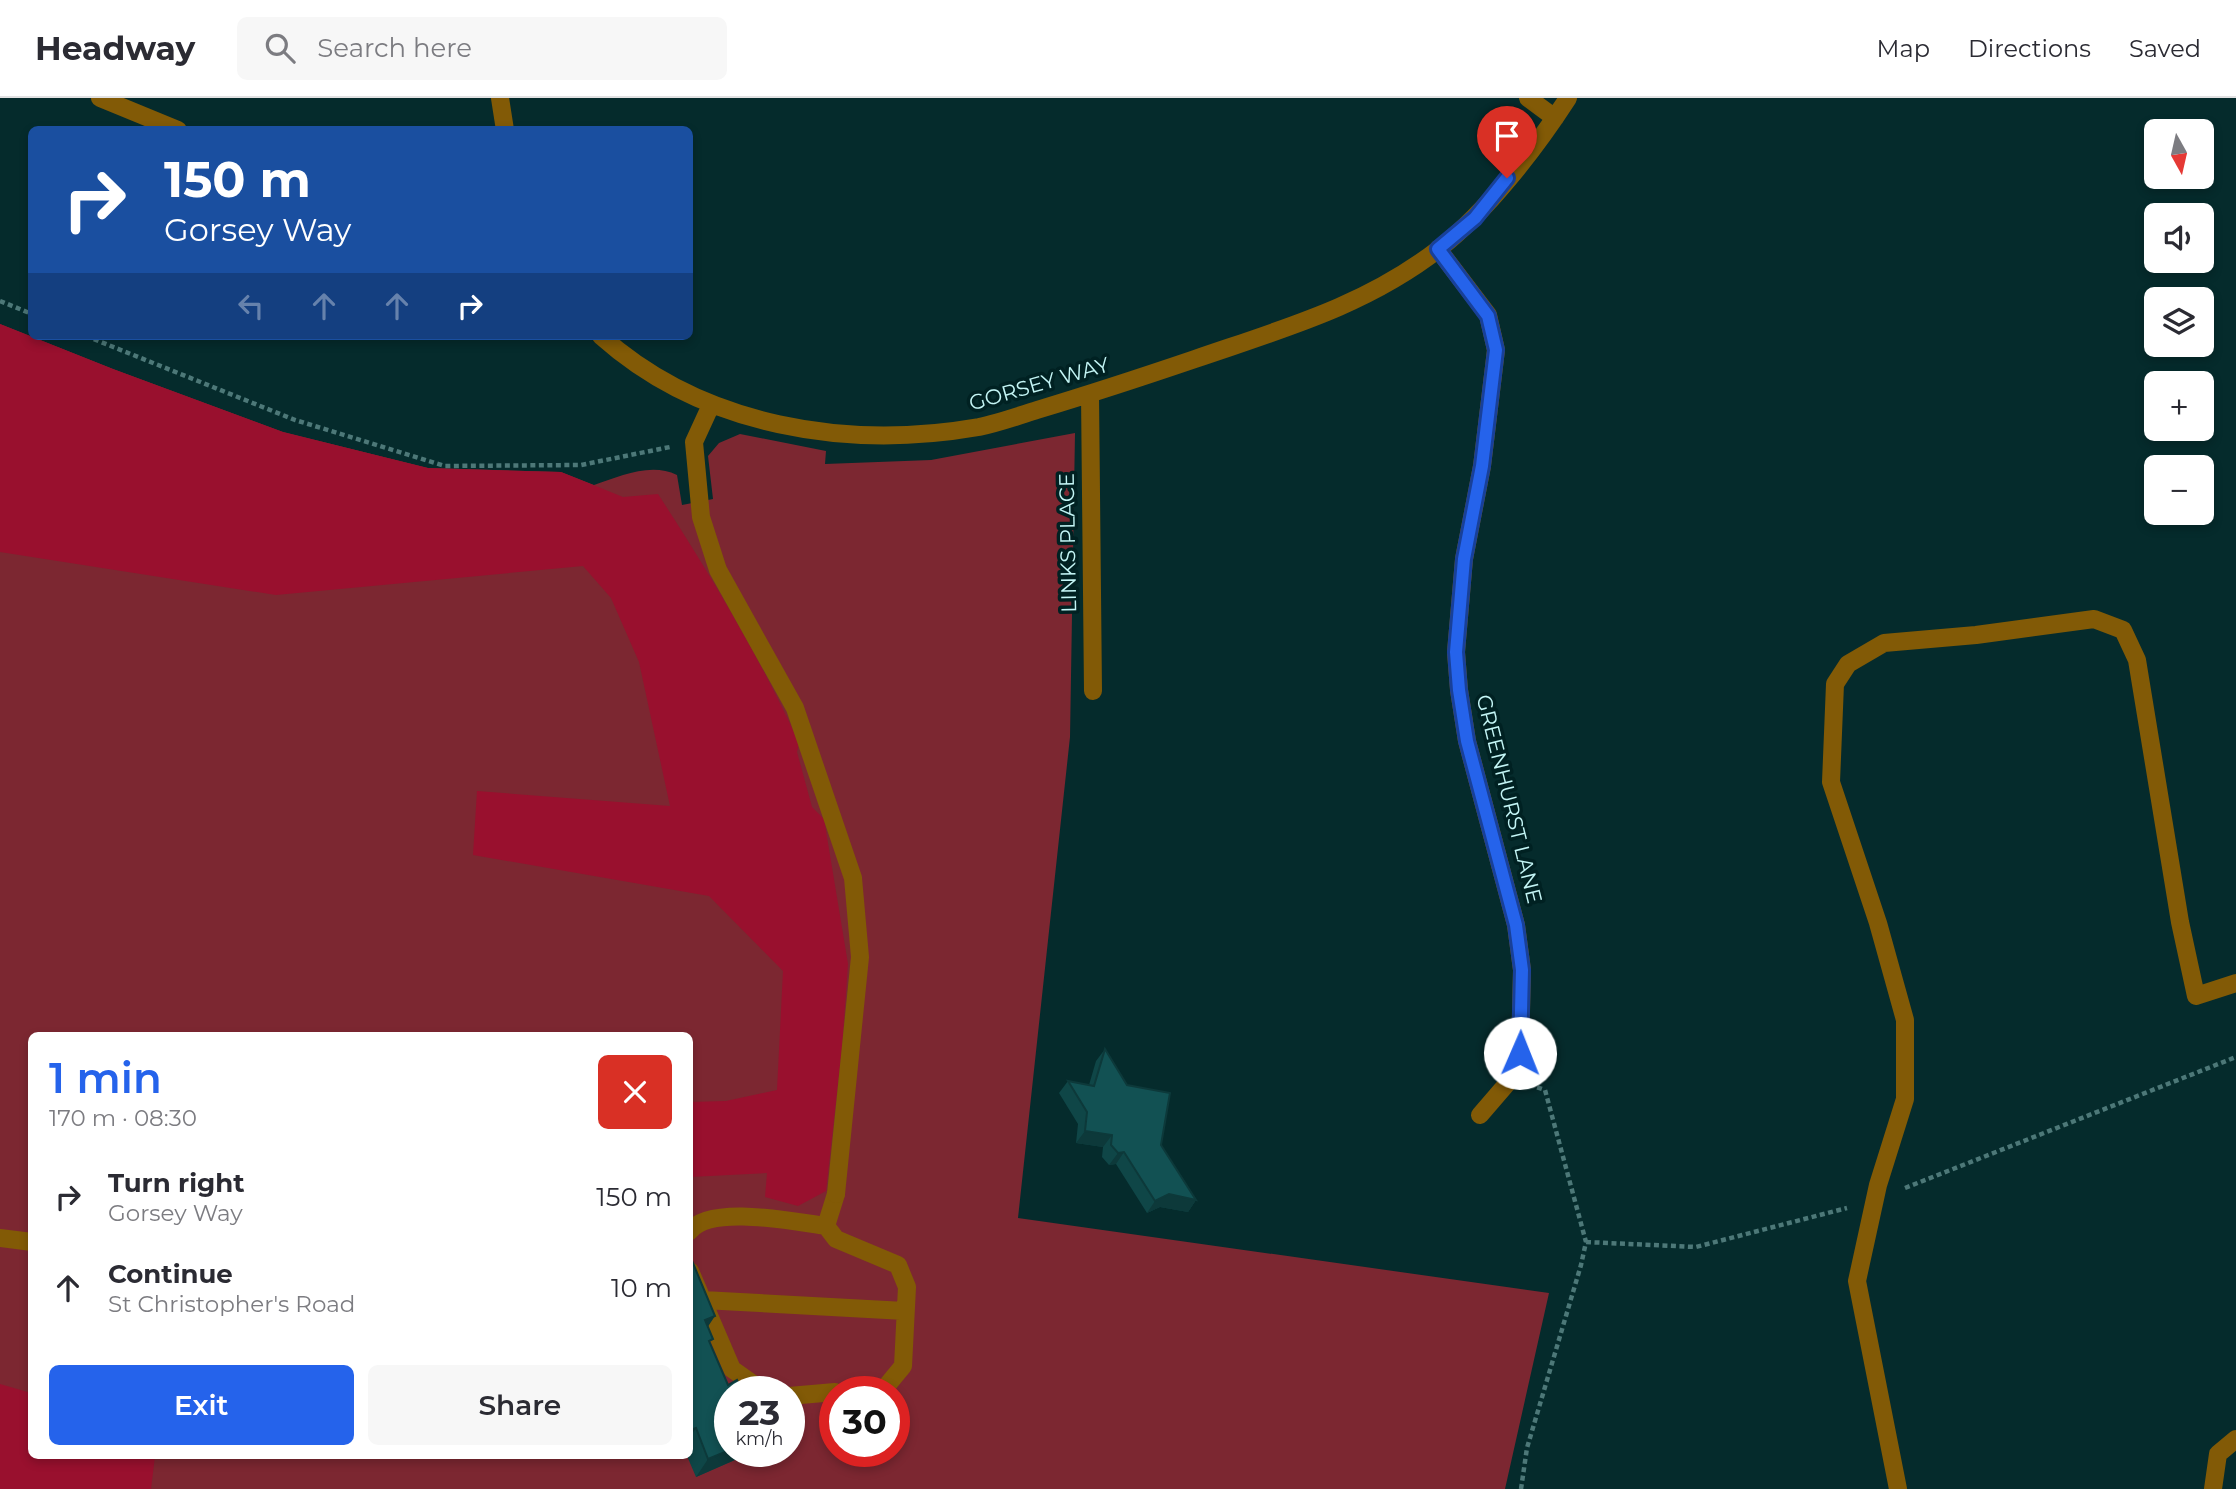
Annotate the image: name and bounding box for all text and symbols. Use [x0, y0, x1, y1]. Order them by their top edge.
search box [237, 17, 727, 80]
text: Headway [35, 28, 195, 68]
icon: search [261, 29, 299, 67]
text: Search here [317, 32, 472, 64]
text: Map [1877, 34, 1930, 63]
text: Directions [1968, 34, 2091, 63]
text: Saved [2129, 34, 2201, 63]
pin [1477, 106, 1537, 178]
icon: arrive [1488, 117, 1526, 155]
north arrow [2144, 119, 2214, 189]
map controls [2144, 119, 2214, 525]
text: 150 m [164, 150, 311, 209]
icon: right [49, 154, 140, 245]
button: sound [2144, 203, 2214, 273]
text: Gorsey Way [164, 210, 351, 249]
icon: left [232, 287, 270, 325]
icon: ahead [305, 287, 343, 325]
icon: ahead [378, 287, 416, 325]
icon: right [451, 287, 489, 325]
button: layers [2144, 287, 2214, 357]
street label: GORSEY WAY [966, 351, 1112, 415]
button: + [2144, 371, 2214, 441]
button: − [2144, 455, 2214, 525]
street label: LINKS PLACE [1054, 473, 1081, 613]
street label: GREENHURST LANE [1471, 692, 1548, 906]
position arrow [1483, 1016, 1557, 1090]
text: 1 min [49, 1052, 162, 1104]
button: close [598, 1055, 672, 1129]
text: 170 m · 08:30 [49, 1104, 197, 1132]
text: Turn right [108, 1167, 244, 1199]
icon: right [49, 1178, 87, 1216]
text: 150 m [596, 1181, 672, 1213]
text: Gorsey Way [108, 1199, 243, 1227]
text: Continue [108, 1258, 233, 1290]
icon: ahead [49, 1269, 87, 1307]
text: 10 m [611, 1272, 672, 1304]
text: St Christopher's Road [108, 1290, 355, 1318]
button: Exit [49, 1365, 354, 1445]
button: Share [368, 1365, 672, 1445]
speed limit sign: 30 [819, 1376, 910, 1467]
text: 23 [739, 1391, 780, 1434]
text: km/h [735, 1428, 784, 1450]

